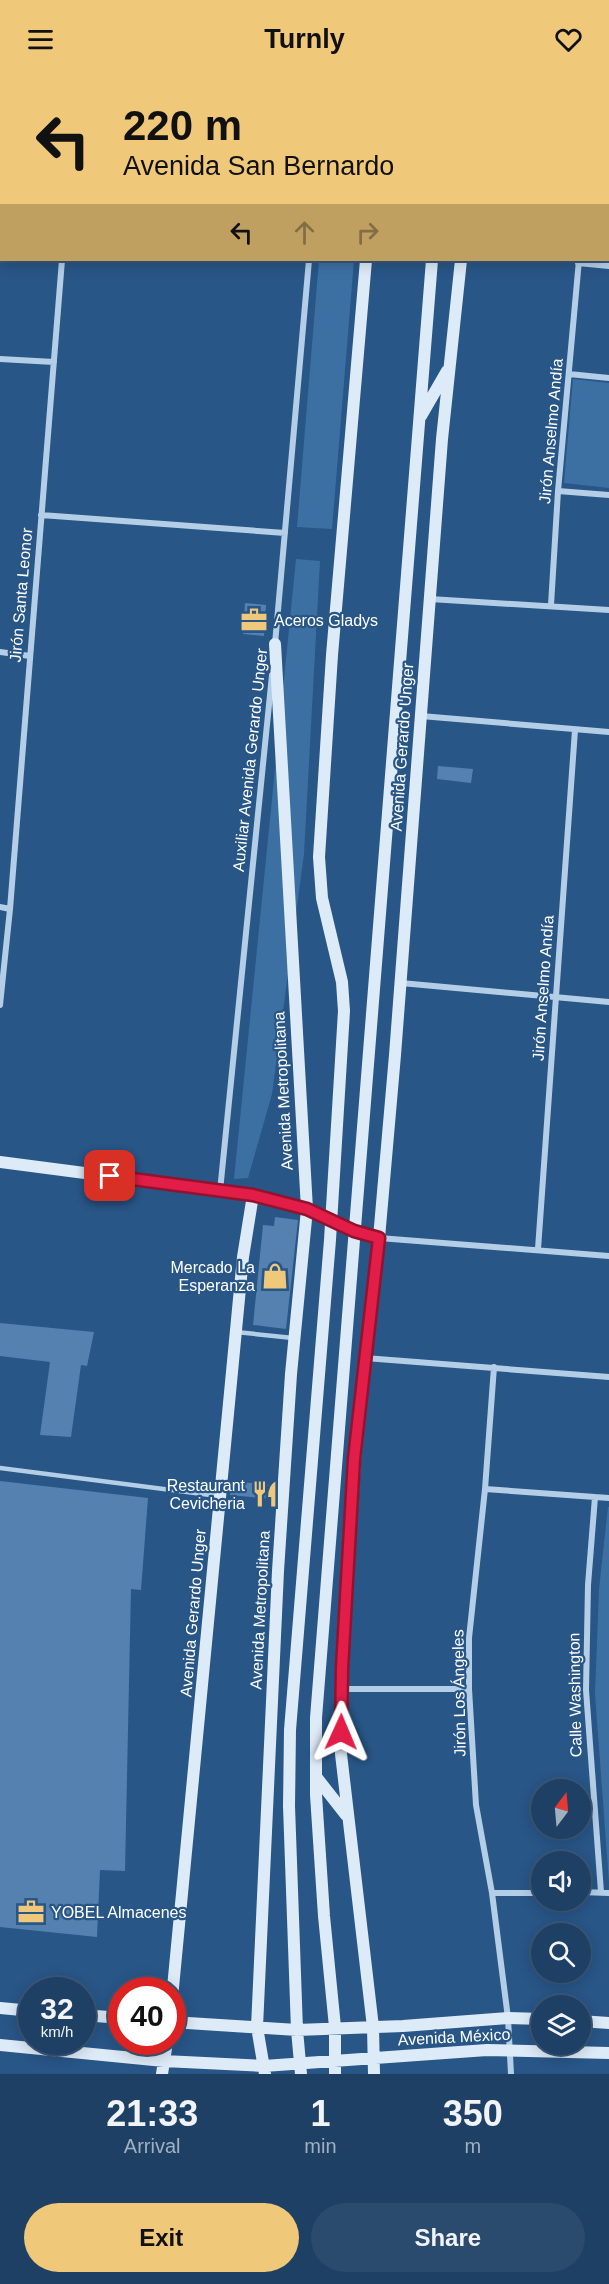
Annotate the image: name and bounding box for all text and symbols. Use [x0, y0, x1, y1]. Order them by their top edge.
icon: menu [24, 23, 57, 56]
icon: heart [552, 23, 585, 56]
text: Turnly [264, 24, 345, 54]
icon: left [24, 102, 102, 180]
text: 220 m [123, 102, 242, 149]
text: Avenida San Bernardo [123, 151, 394, 181]
icon: left [225, 216, 258, 249]
icon: ahead [288, 216, 321, 249]
icon: right [351, 216, 384, 249]
street label: Jirón Anselmo Andía [536, 358, 566, 504]
street label: Jirón Santa Leonor [7, 526, 35, 663]
office icon: Aceros Gladys [239, 605, 269, 635]
place label: Aceros Gladys [274, 612, 378, 629]
street label: Auxiliar Avenida Gerardo Unger [230, 647, 270, 873]
street label: Avenida Gerardo Unger [388, 662, 416, 832]
street label: Jirón Anselmo Andía [529, 915, 557, 1061]
street label: Avenida Metropolitana [270, 1011, 296, 1171]
pin [84, 1150, 135, 1201]
icon: arrive [93, 1159, 126, 1192]
place label: Mercado La Esperanza [171, 1259, 255, 1294]
shop icon: Mercado La Esperanza [260, 1261, 290, 1291]
place label: Restaurant Cevicheria [167, 1477, 246, 1512]
restaurant icon: Restaurant Cevicheria [250, 1479, 280, 1509]
street label: Avenida Gerardo Unger [177, 1528, 209, 1698]
street label: Avenida Metropolitana [247, 1530, 273, 1690]
street label: Jirón Los Ángeles [448, 1629, 469, 1757]
street label: Calle Washington [565, 1632, 585, 1758]
position arrow [309, 1700, 373, 1764]
north arrow [531, 1779, 591, 1839]
map controls [531, 1779, 591, 2055]
button: sound [531, 1851, 591, 1911]
office icon: YOBEL Almacenes [16, 1897, 46, 1927]
place label: YOBEL Almacenes [51, 1904, 186, 1921]
button: search [531, 1923, 591, 1983]
speed limit sign: 40 [108, 1977, 186, 2055]
text: 32 [40, 1992, 74, 2025]
button: layers [531, 1995, 591, 2055]
text: km/h [41, 2023, 73, 2040]
street label: Avenida México [397, 2026, 511, 2048]
text: 21:33 [106, 2093, 198, 2134]
text: 1 [310, 2093, 330, 2134]
text: 350 [443, 2093, 503, 2134]
text: Arrival [124, 2135, 181, 2157]
text: min [304, 2135, 337, 2157]
text: m [464, 2135, 481, 2157]
button: Exit [24, 2203, 299, 2272]
button: Share [311, 2203, 585, 2272]

